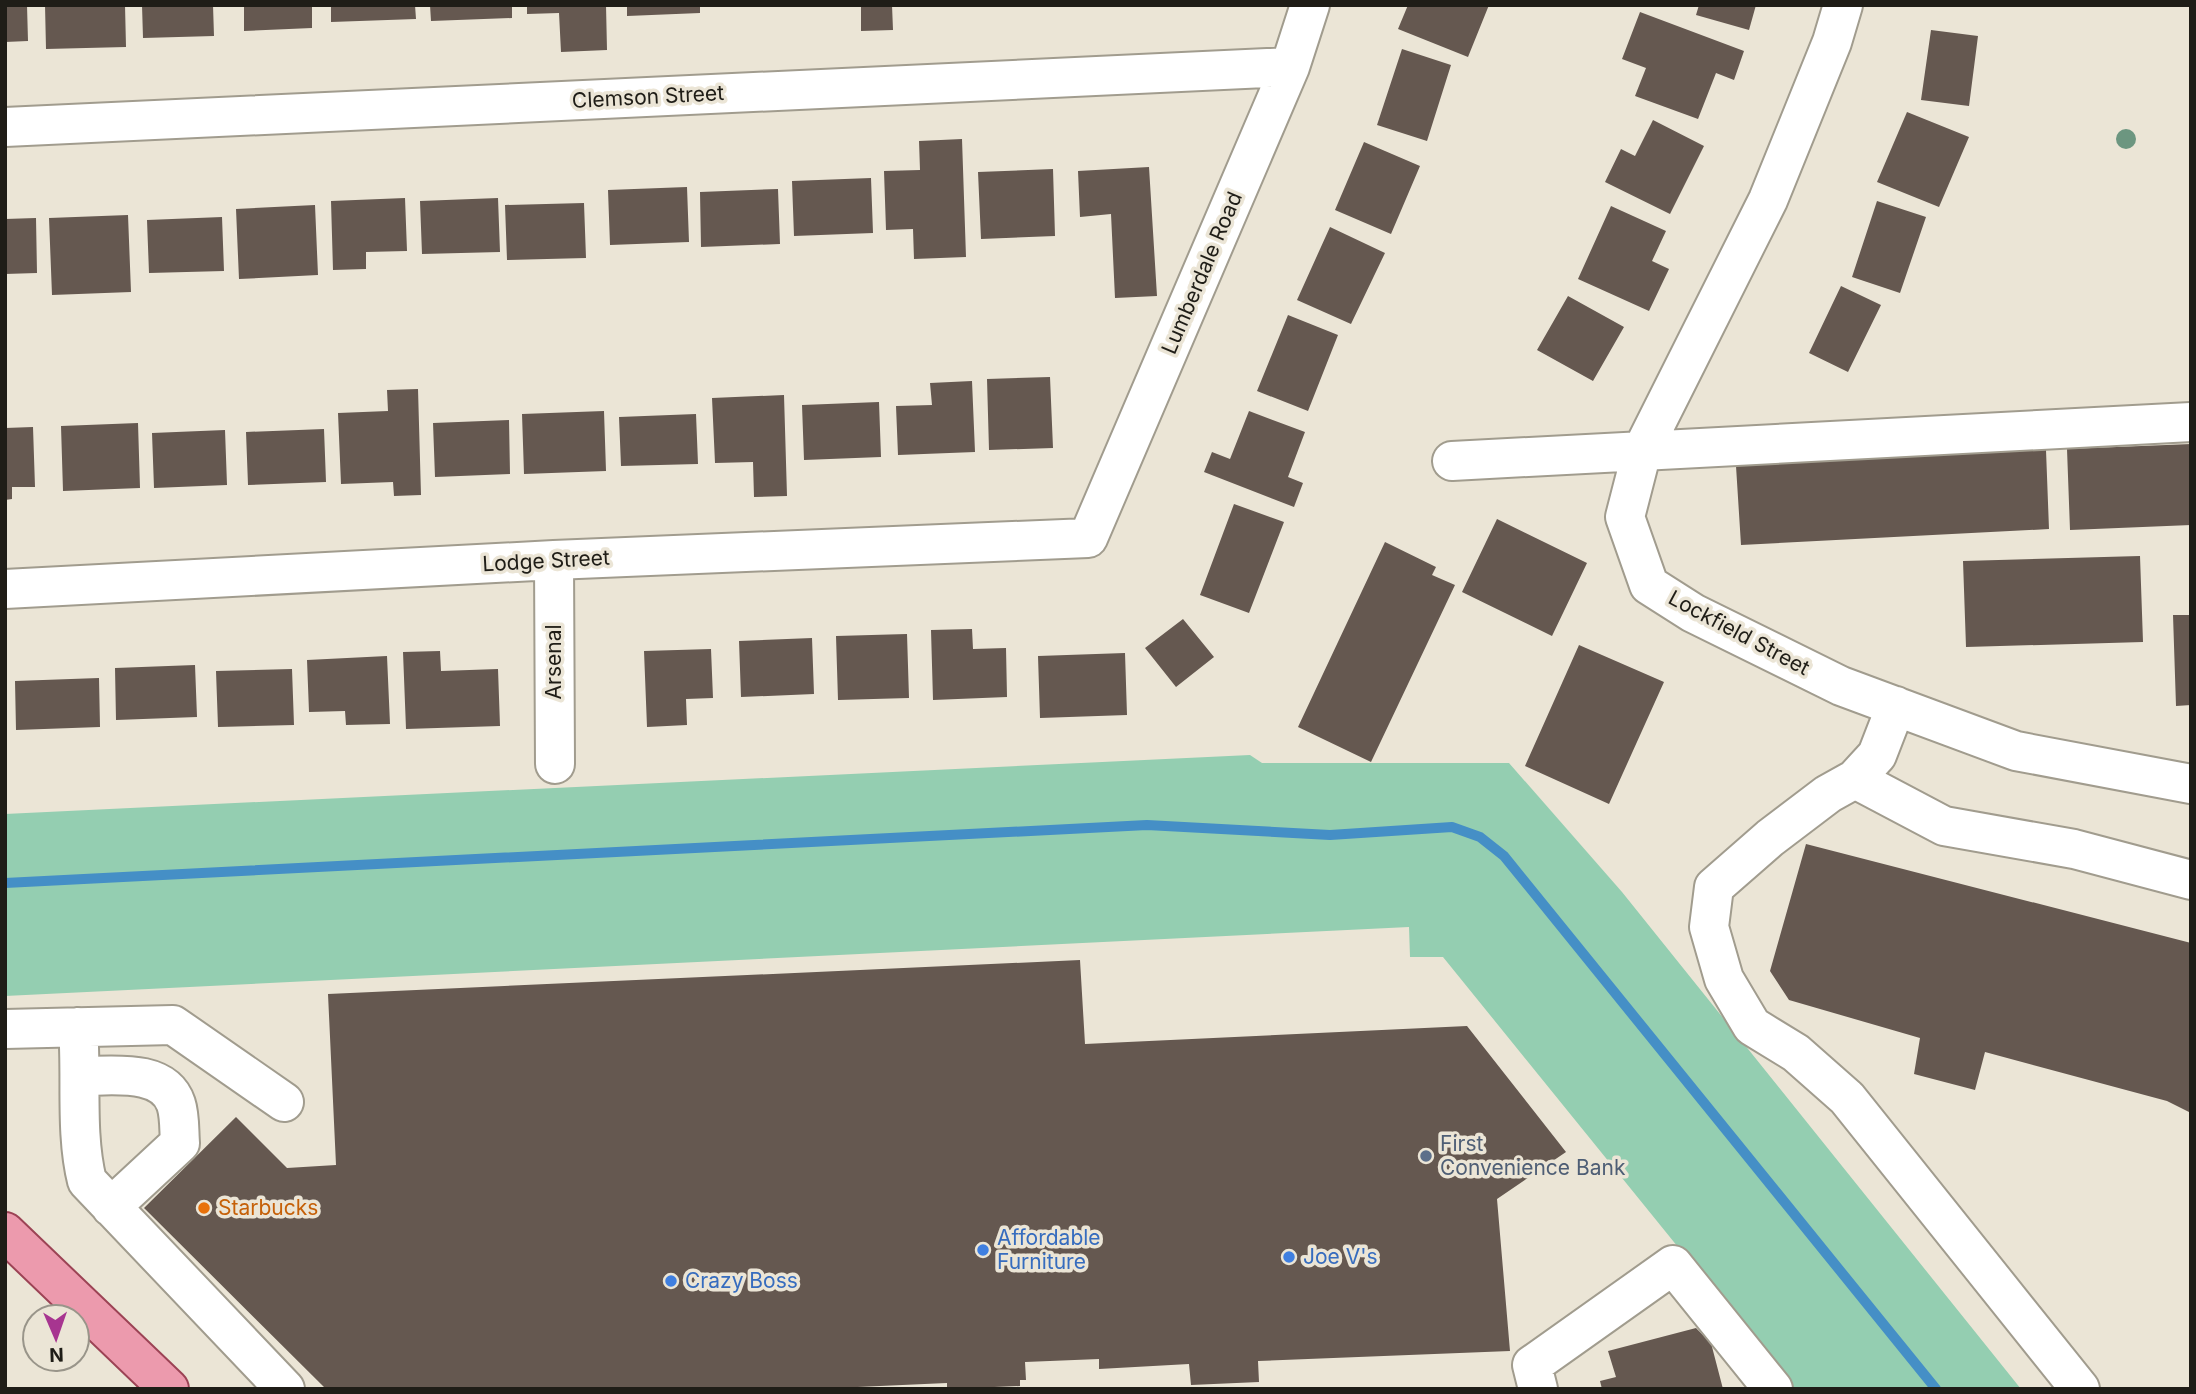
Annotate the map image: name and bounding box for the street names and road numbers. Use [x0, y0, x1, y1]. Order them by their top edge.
street label: Clemson Street [571, 80, 725, 113]
street label: Lumberdale Road [1156, 188, 1247, 358]
street label: Lodge Street [482, 545, 610, 576]
street label: Lockfield Street [1664, 585, 1814, 680]
street label: Arsenal [541, 624, 566, 700]

